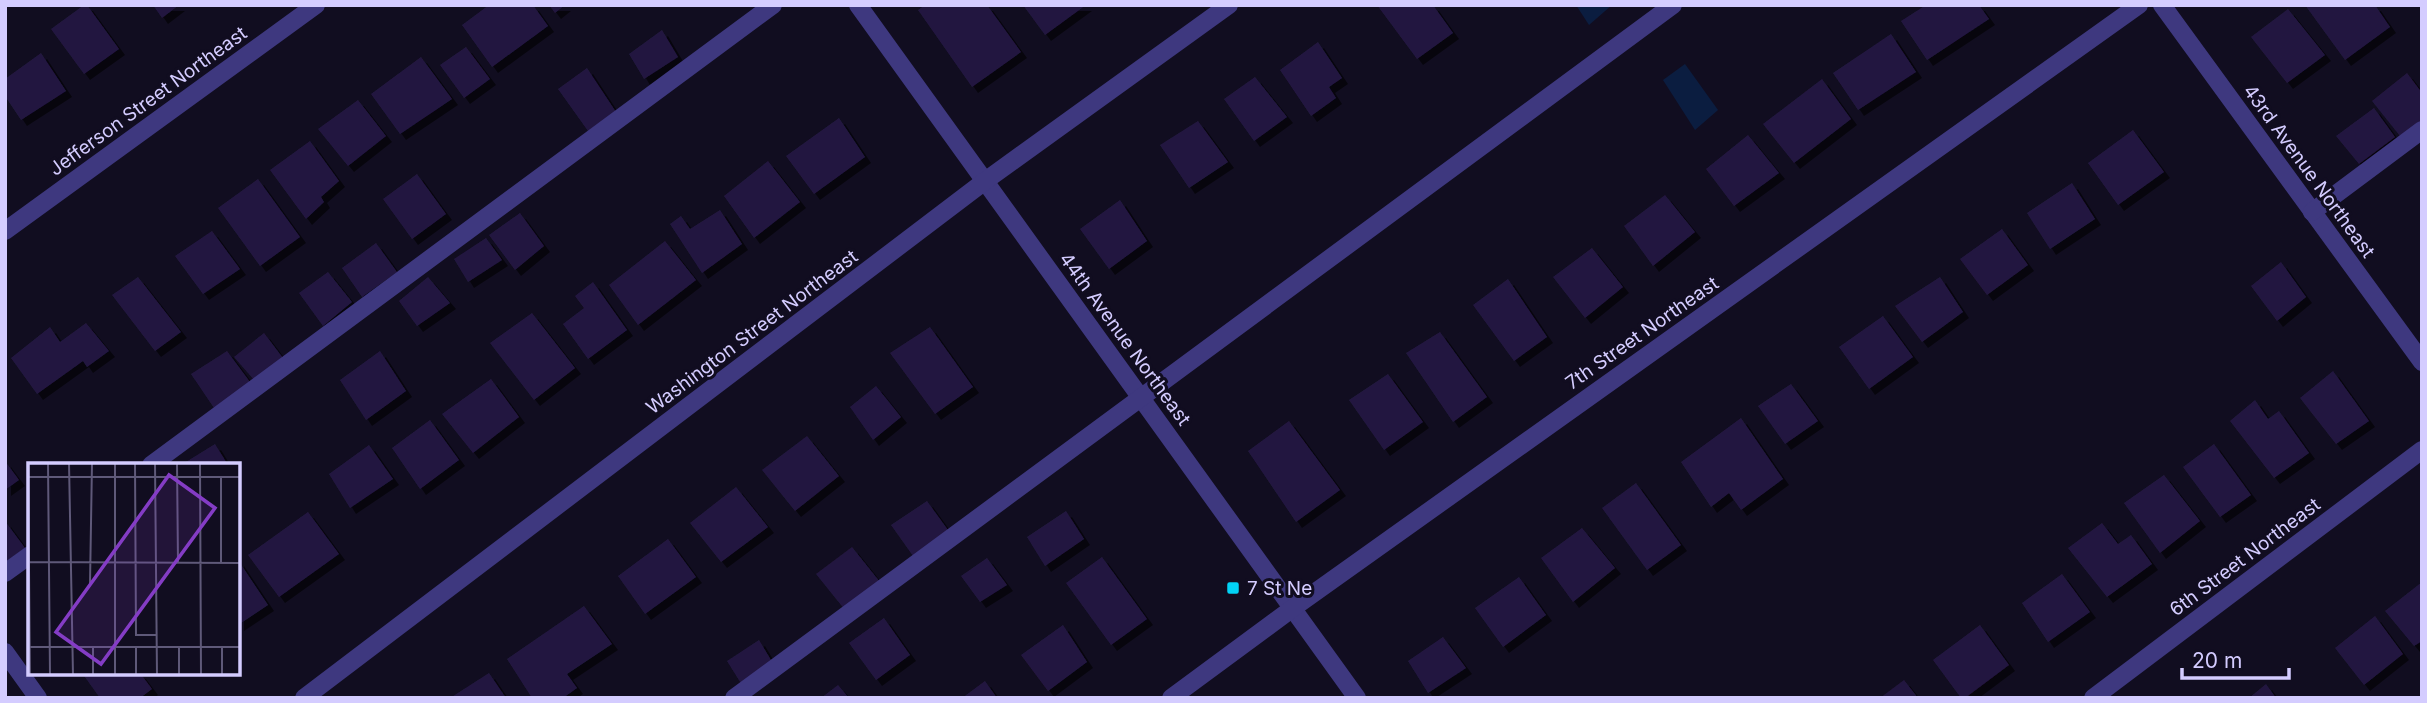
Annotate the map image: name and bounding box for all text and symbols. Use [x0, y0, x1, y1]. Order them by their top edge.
street label: Jefferson Street Northeast [45, 22, 251, 180]
street label: 43rd Avenue Northeast [2238, 80, 2380, 262]
street label: Washington Street Northeast [642, 245, 862, 419]
street label: 44th Avenue Northeast [1055, 248, 1195, 430]
street label: 7th Street Northeast [1561, 272, 1723, 394]
inset map [28, 463, 240, 675]
street label: 6th Street Northeast [2165, 493, 2325, 621]
place label: 7 St Ne [1247, 577, 1312, 600]
marker: 7 St Ne [1225, 580, 1241, 596]
scale bar [2182, 636, 2289, 680]
text: 20 m [2192, 648, 2242, 673]

